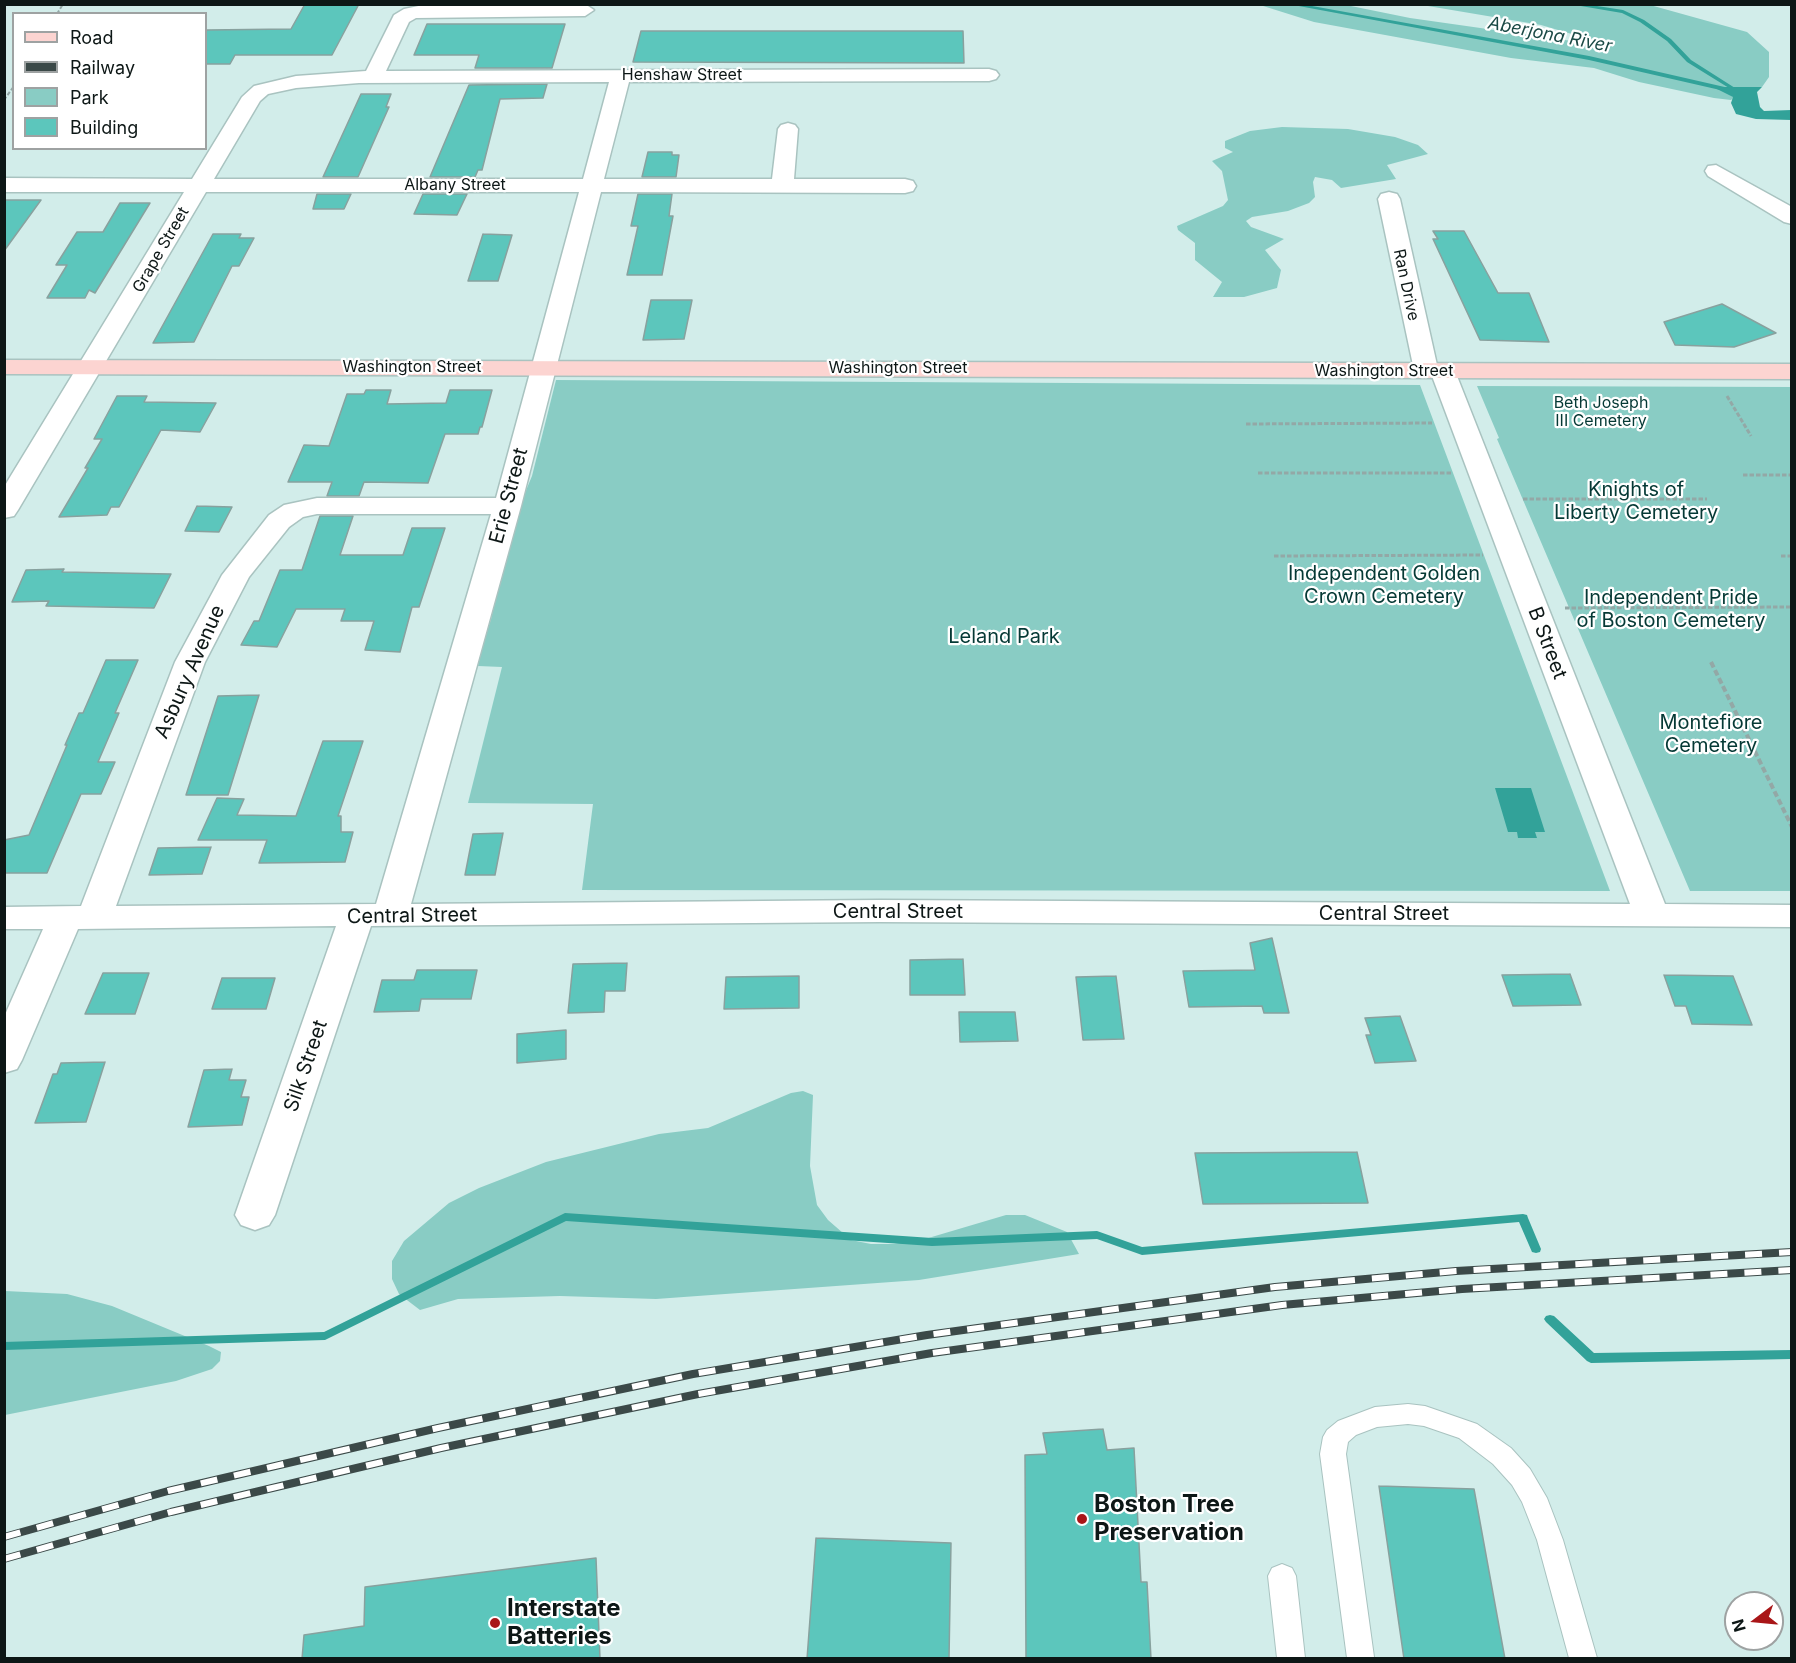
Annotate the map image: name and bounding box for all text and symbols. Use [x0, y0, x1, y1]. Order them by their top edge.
legend [12, 12, 207, 150]
water label: Aberjona River [1486, 12, 1614, 58]
text: Road [70, 27, 113, 48]
text: Railway [70, 57, 135, 78]
street label: Henshaw Street [622, 65, 742, 85]
text: Park [70, 87, 109, 108]
text: Building [70, 117, 138, 138]
street label: Albany Street [404, 175, 506, 195]
street label: Grape Street [129, 204, 193, 296]
street label: Ran Drive [1389, 247, 1423, 323]
street label: Washington Street [343, 357, 481, 377]
street label: Washington Street [829, 358, 967, 378]
street label: Washington Street [1315, 361, 1453, 381]
park label: Beth Joseph III Cemetery [1554, 393, 1648, 431]
street label: Erie Street [485, 445, 533, 547]
park label: Knights of Liberty Cemetery [1554, 478, 1718, 525]
park label: Independent Golden Crown Cemetery [1288, 562, 1480, 609]
park label: Independent Pride of Boston Cemetery [1577, 586, 1765, 633]
street label: Asbury Avenue [150, 602, 230, 742]
street label: B Street [1522, 604, 1572, 682]
park label: Leland Park [948, 625, 1060, 649]
park label: Montefiore Cemetery [1660, 711, 1762, 758]
street label: Central Street [833, 900, 963, 924]
street label: Central Street [1319, 902, 1449, 926]
street label: Central Street [347, 903, 477, 929]
street label: Silk Street [279, 1017, 333, 1115]
place label: Boston Tree Preservation [1094, 1491, 1244, 1547]
marker: Boston Tree Preservation [1075, 1512, 1089, 1526]
north arrow [1724, 1591, 1784, 1651]
place label: Interstate Batteries [507, 1595, 620, 1651]
marker: Interstate Batteries [488, 1616, 502, 1630]
text: N [1727, 1617, 1750, 1634]

